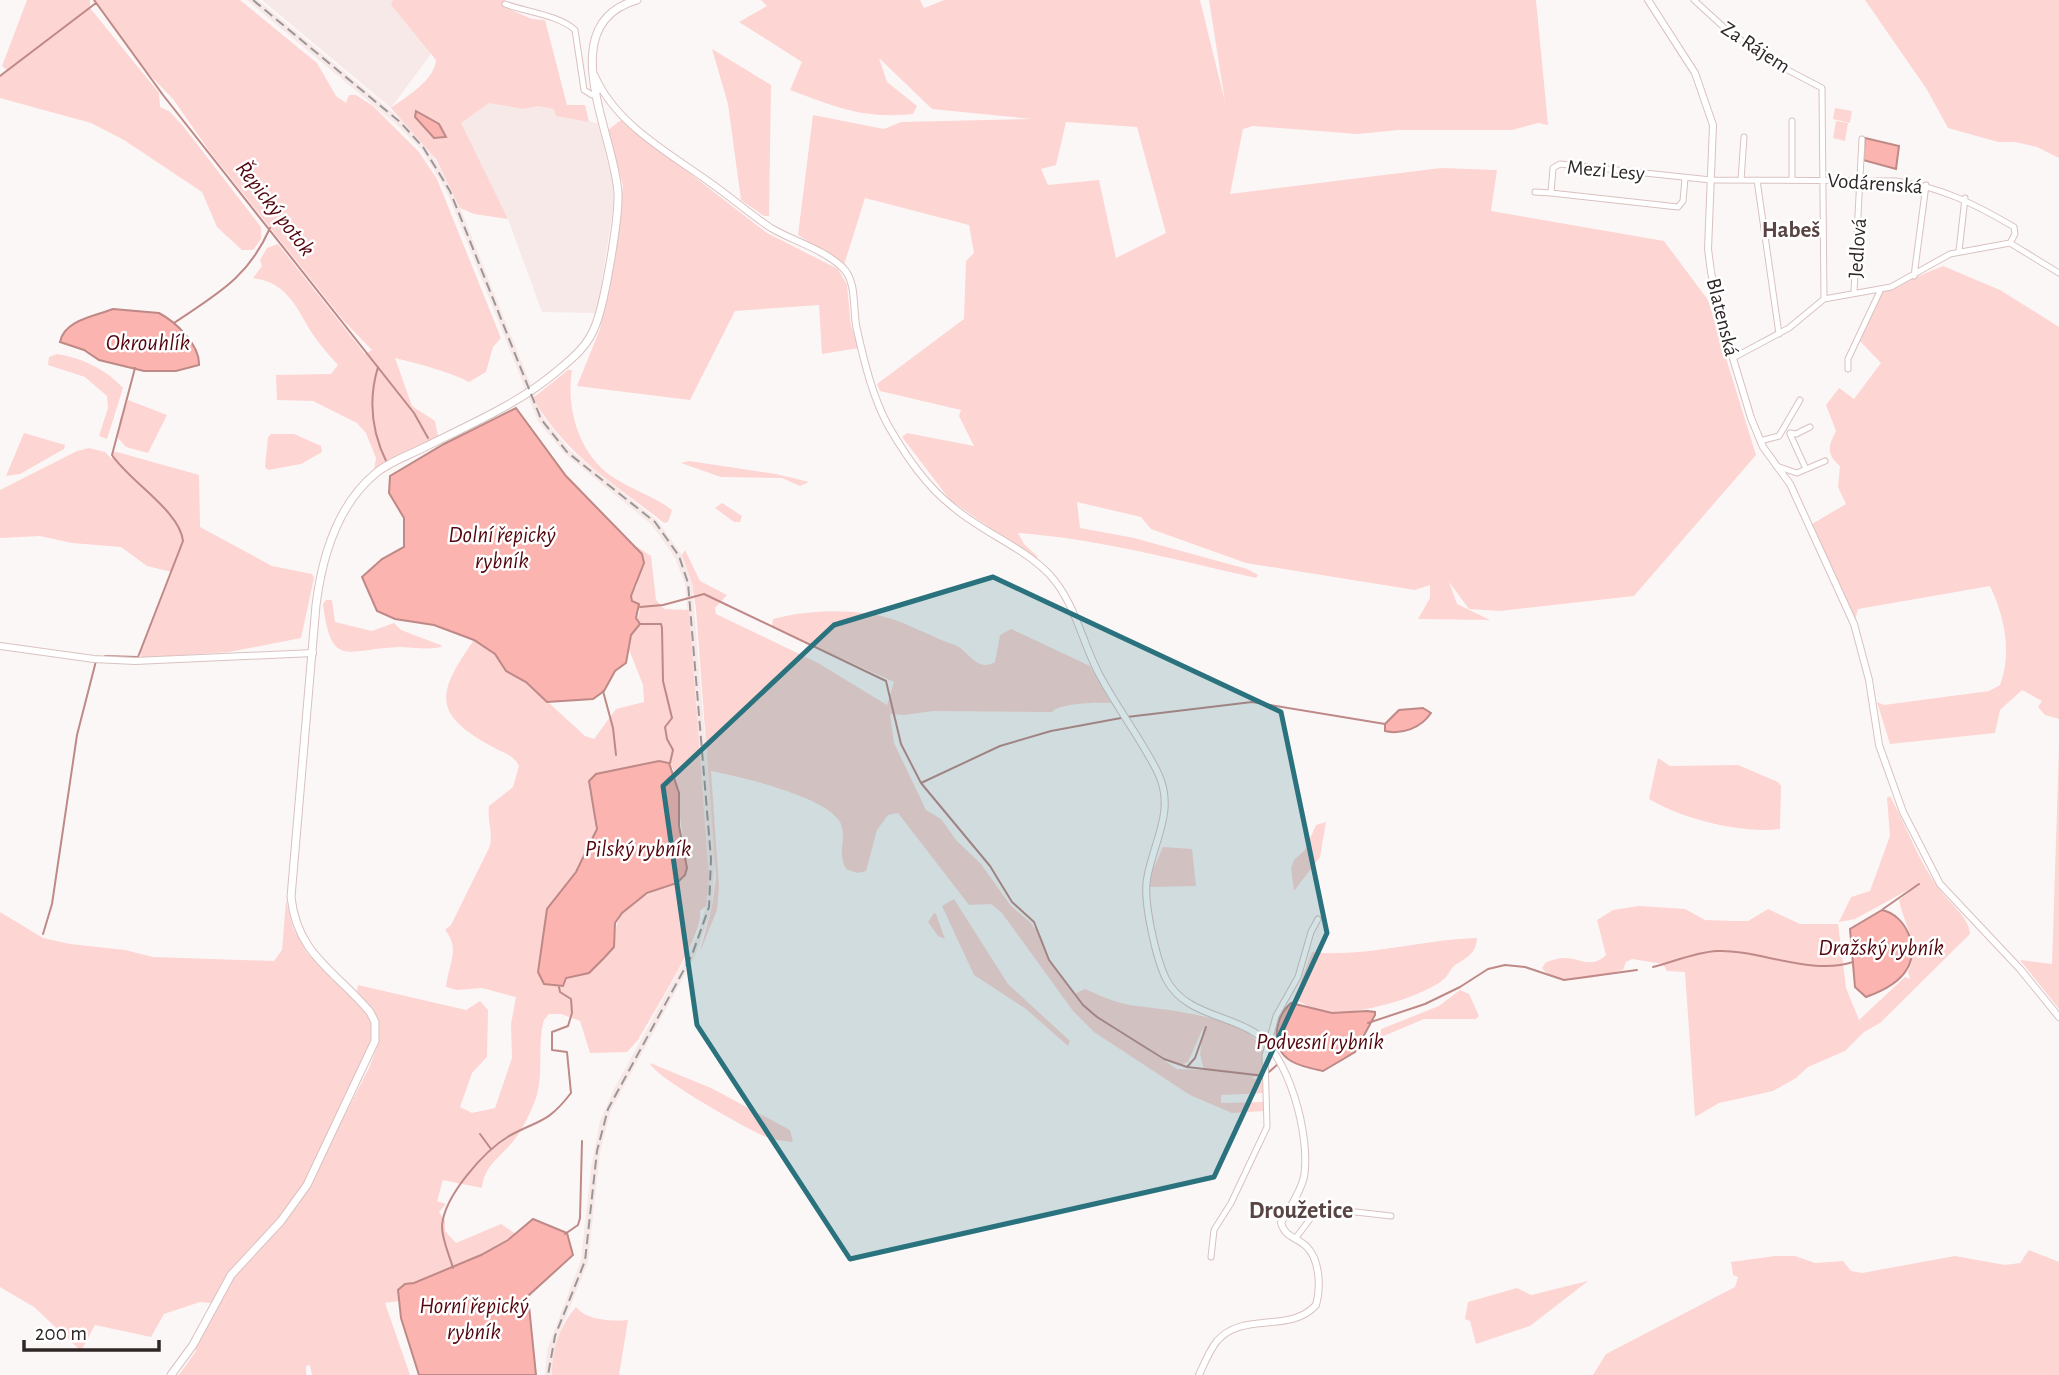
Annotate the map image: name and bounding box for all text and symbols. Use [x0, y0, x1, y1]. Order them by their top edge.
street label: Za Rájem [1718, 18, 1794, 77]
water label: Řepický potok [231, 155, 321, 261]
street label: Mezi Lesy [1566, 157, 1646, 184]
street label: Vodárenská [1827, 170, 1924, 197]
street label: Jedlová [1845, 217, 1870, 279]
district label: Habeš [1762, 219, 1820, 242]
street label: Blatenská [1703, 276, 1742, 359]
water label: Okrouhlík [106, 332, 191, 355]
water label: Dolní řepický rybník [448, 524, 556, 573]
water label: Pilský rybník [585, 838, 692, 861]
water label: Dražský rybník [1818, 937, 1944, 960]
water label: Podvesní rybník [1256, 1031, 1384, 1054]
district label: Droužetice [1249, 1199, 1353, 1223]
water label: Horní řepický rybník [419, 1295, 529, 1344]
scale bar [24, 1308, 159, 1352]
text: 200 m [35, 1323, 87, 1344]

